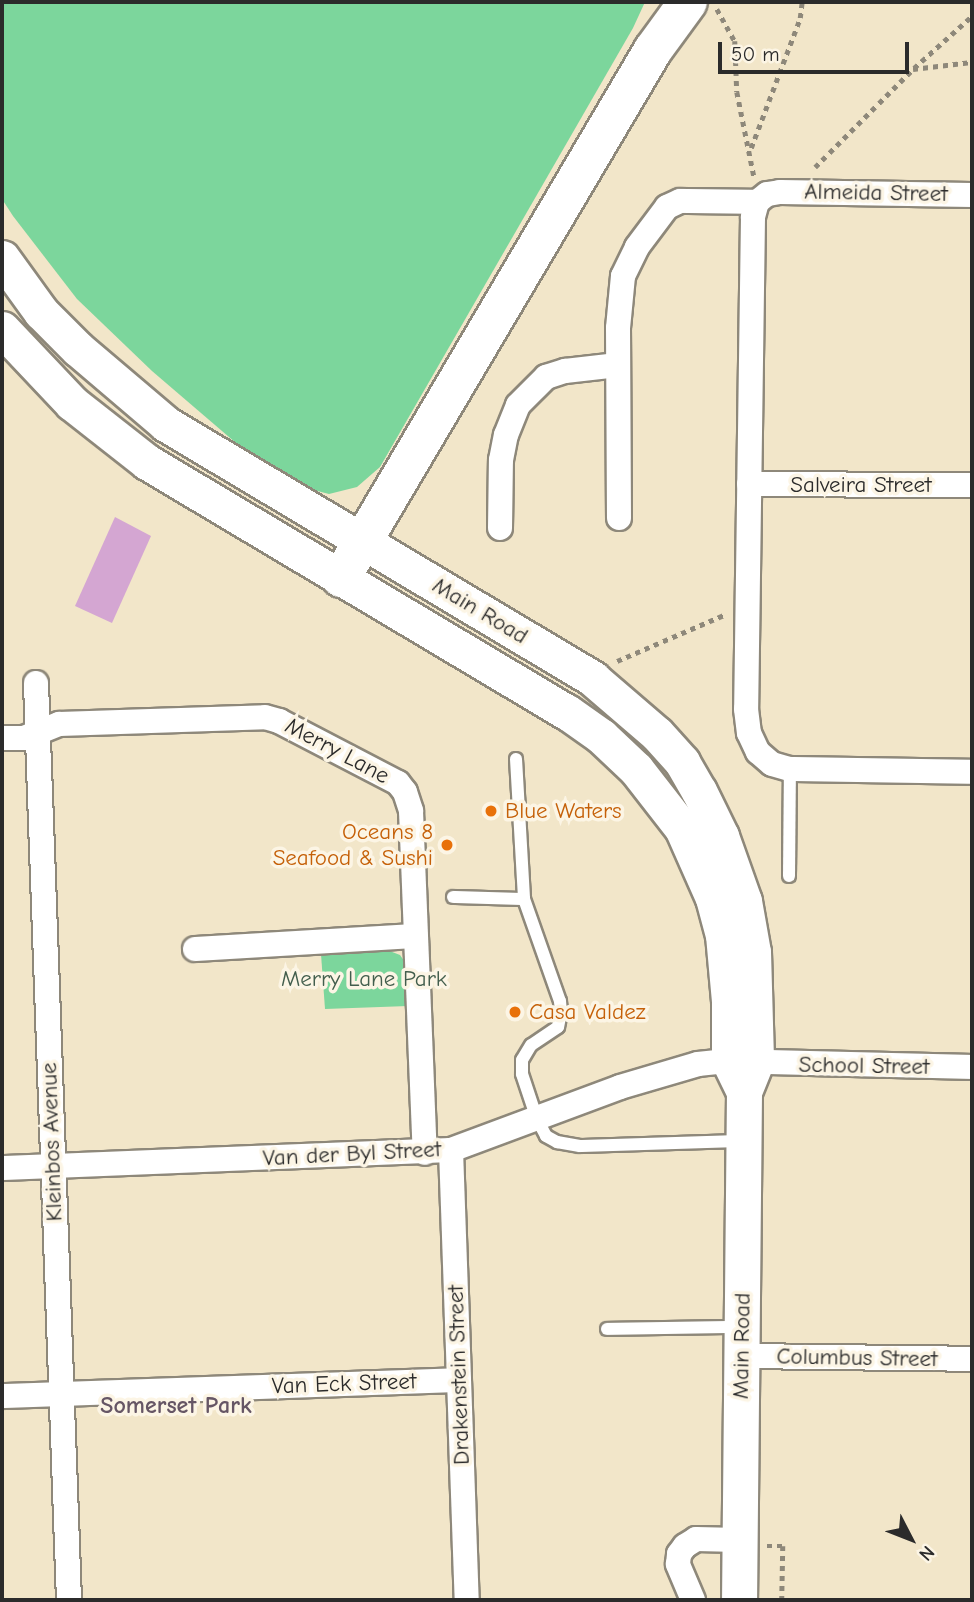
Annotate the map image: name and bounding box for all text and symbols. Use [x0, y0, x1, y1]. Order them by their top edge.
scale bar [722, 28, 913, 72]
text: 50 m [731, 42, 780, 66]
street label: Almeida Street [804, 178, 948, 208]
street label: Salveira Street [790, 471, 932, 499]
street label: Main Road [427, 572, 533, 650]
street label: Merry Lane [280, 712, 394, 790]
place label: Blue Waters [505, 797, 622, 825]
marker: Blue Waters [483, 803, 499, 819]
place label: Oceans 8 Seafood & Sushi [273, 818, 433, 872]
marker: Oceans 8 Seafood & Sushi [439, 837, 455, 853]
park label: Merry Lane Park [281, 965, 447, 993]
place label: Casa Valdez [529, 998, 646, 1026]
marker: Casa Valdez [507, 1004, 523, 1020]
street label: School Street [798, 1051, 930, 1081]
street label: Kleinbos Avenue [35, 1062, 69, 1222]
street label: Van der Byl Street [262, 1136, 442, 1172]
street label: Drakenstein Street [442, 1285, 476, 1465]
street label: Main Road [727, 1293, 757, 1399]
street label: Columbus Street [776, 1343, 938, 1373]
street label: Van Eck Street [271, 1368, 417, 1400]
district label: Somerset Park [100, 1392, 252, 1420]
north arrow [876, 1504, 946, 1574]
text: N [914, 1541, 939, 1565]

